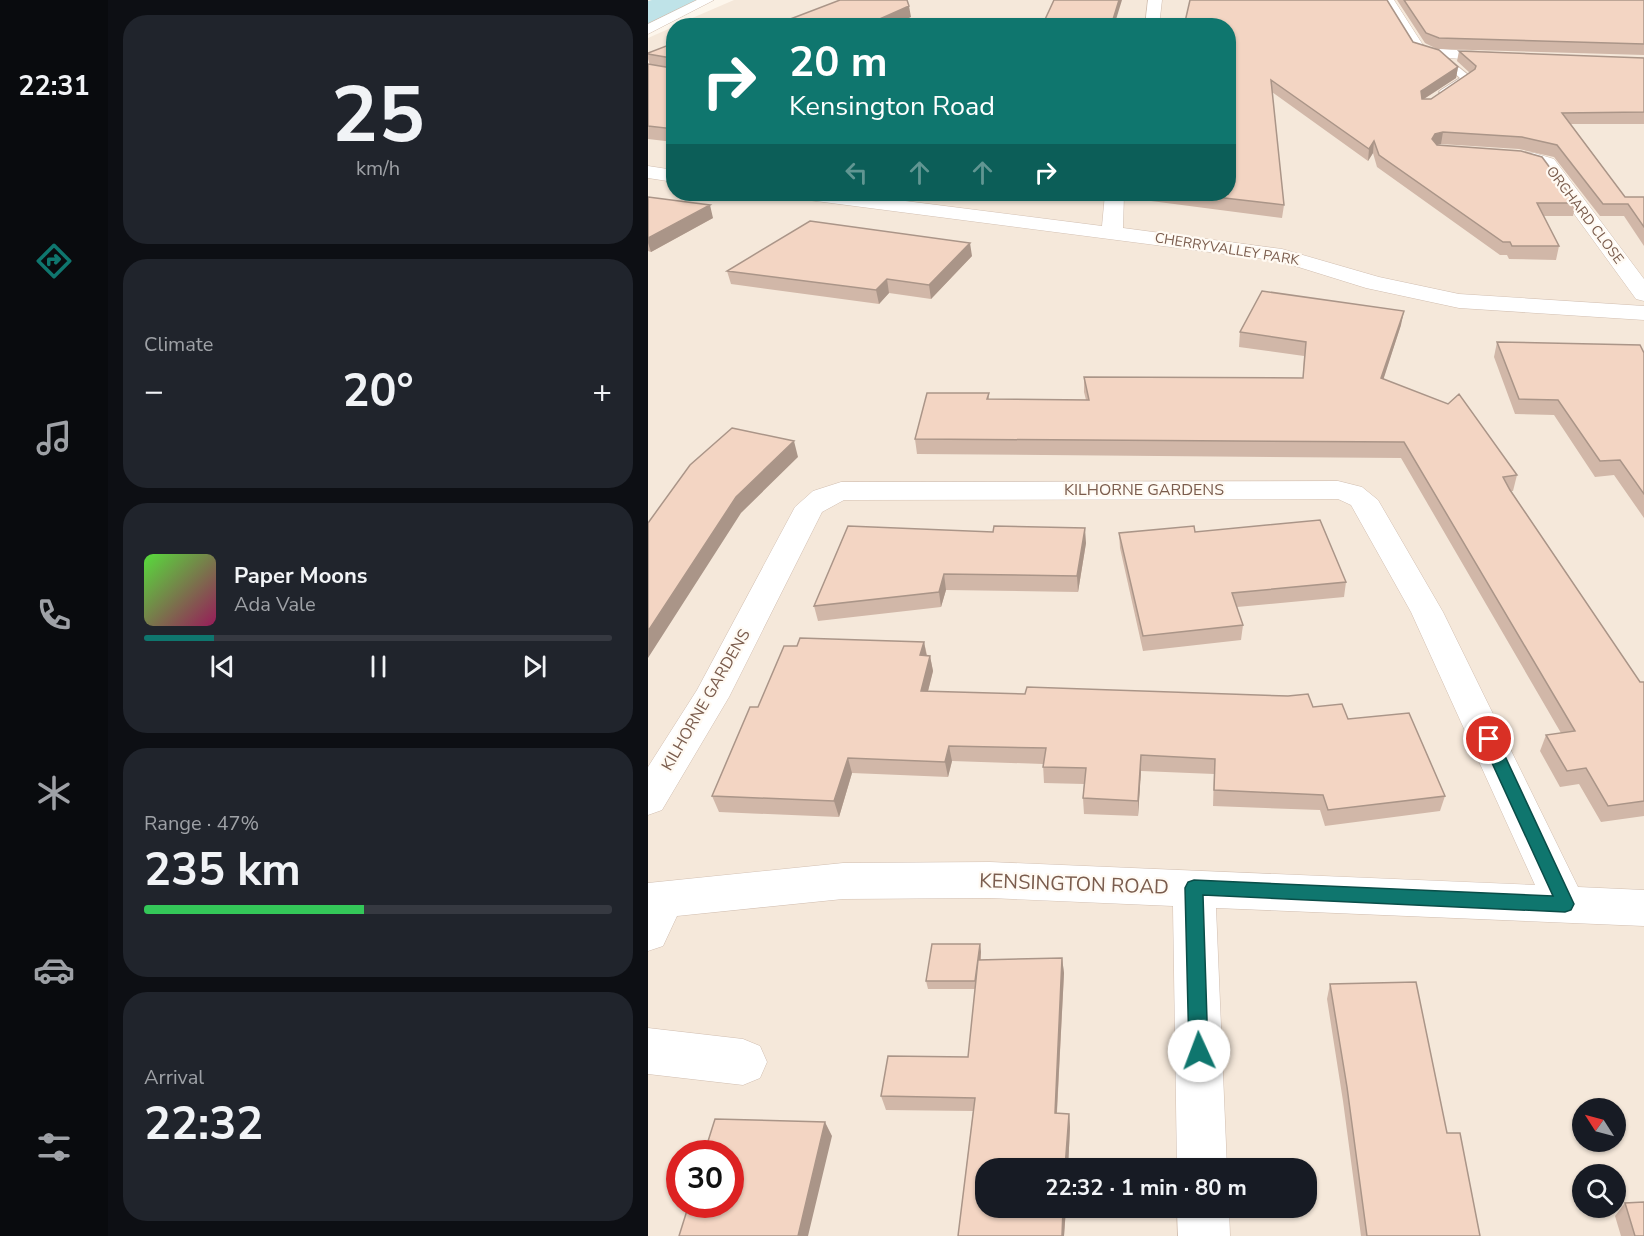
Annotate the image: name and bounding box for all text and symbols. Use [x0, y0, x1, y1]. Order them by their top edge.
text: 20 m [789, 34, 888, 91]
icon: right [690, 42, 768, 120]
text: 25 [331, 62, 425, 169]
text: 22:31 [18, 68, 90, 105]
text: Kensington Road [789, 88, 995, 125]
text: km/h [356, 155, 400, 182]
icon: left [840, 156, 873, 189]
icon: ahead [903, 156, 936, 189]
icon: ahead [966, 156, 999, 189]
icon: right [1029, 156, 1062, 189]
street label: ORCHARD CLOSE [1542, 162, 1628, 268]
street label: CHERRYVALLEY PARK [1153, 228, 1301, 270]
icon: directions [33, 240, 75, 282]
text: Climate [144, 331, 213, 358]
text: 20° [342, 361, 414, 422]
text: − [144, 369, 164, 414]
text: + [592, 369, 612, 414]
icon: music [33, 417, 75, 459]
street label: KILHORNE GARDENS [1064, 479, 1224, 501]
text: Paper Moons [234, 561, 368, 591]
text: Ada Vale [234, 591, 316, 618]
icon: phone [33, 594, 75, 636]
street label: KILHORNE GARDENS [656, 625, 756, 775]
icon: previous [206, 650, 239, 683]
icon: pause [362, 650, 395, 683]
icon: next [518, 650, 551, 683]
pin [1463, 713, 1514, 764]
icon: arrive [1472, 722, 1505, 755]
icon: climate [33, 772, 75, 814]
text: Range · 47% [144, 810, 259, 837]
text: 235 km [144, 840, 301, 901]
street label: KENSINGTON ROAD [979, 867, 1169, 901]
icon: car [33, 949, 75, 991]
position arrow [1167, 1019, 1231, 1083]
text: Arrival [144, 1064, 204, 1091]
text: 22:32 [144, 1094, 263, 1155]
north arrow [1572, 1098, 1626, 1152]
map controls [1572, 1098, 1626, 1218]
icon: filters [33, 1126, 75, 1168]
speed limit sign: 30 [666, 1140, 744, 1218]
button: search [1572, 1164, 1626, 1218]
text: 22:32 · 1 min · 80 m [1045, 1173, 1247, 1203]

